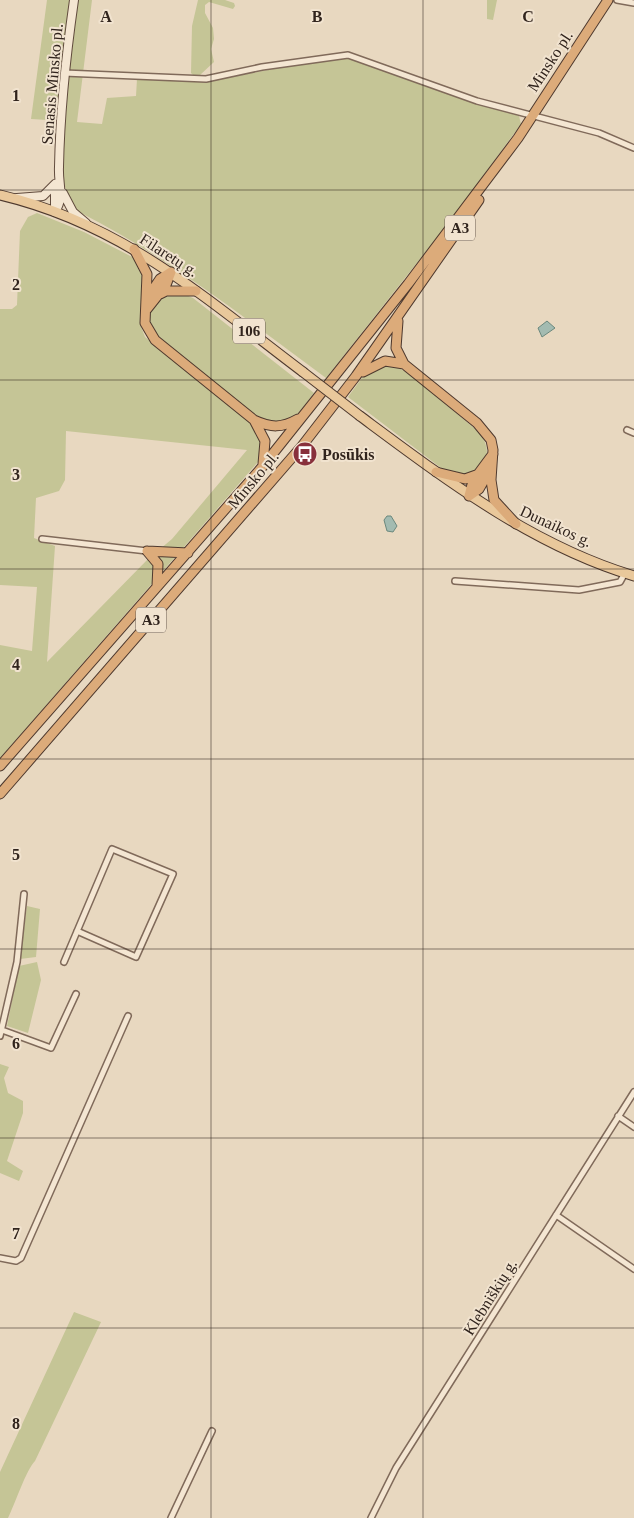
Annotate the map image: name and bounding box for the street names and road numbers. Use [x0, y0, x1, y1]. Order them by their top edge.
street label: Senasis Minsko pl. [38, 23, 67, 145]
street label: Minsko pl. [524, 27, 577, 95]
road number: A3 [445, 216, 475, 240]
street label: Filaretų g. [136, 230, 201, 281]
road number: 106 [233, 318, 265, 344]
street label: Minsko pl. [224, 448, 283, 513]
street label: Dunaikos g. [517, 502, 595, 551]
road number: A3 [136, 608, 166, 632]
street label: Klebniškių g. [460, 1256, 521, 1339]

